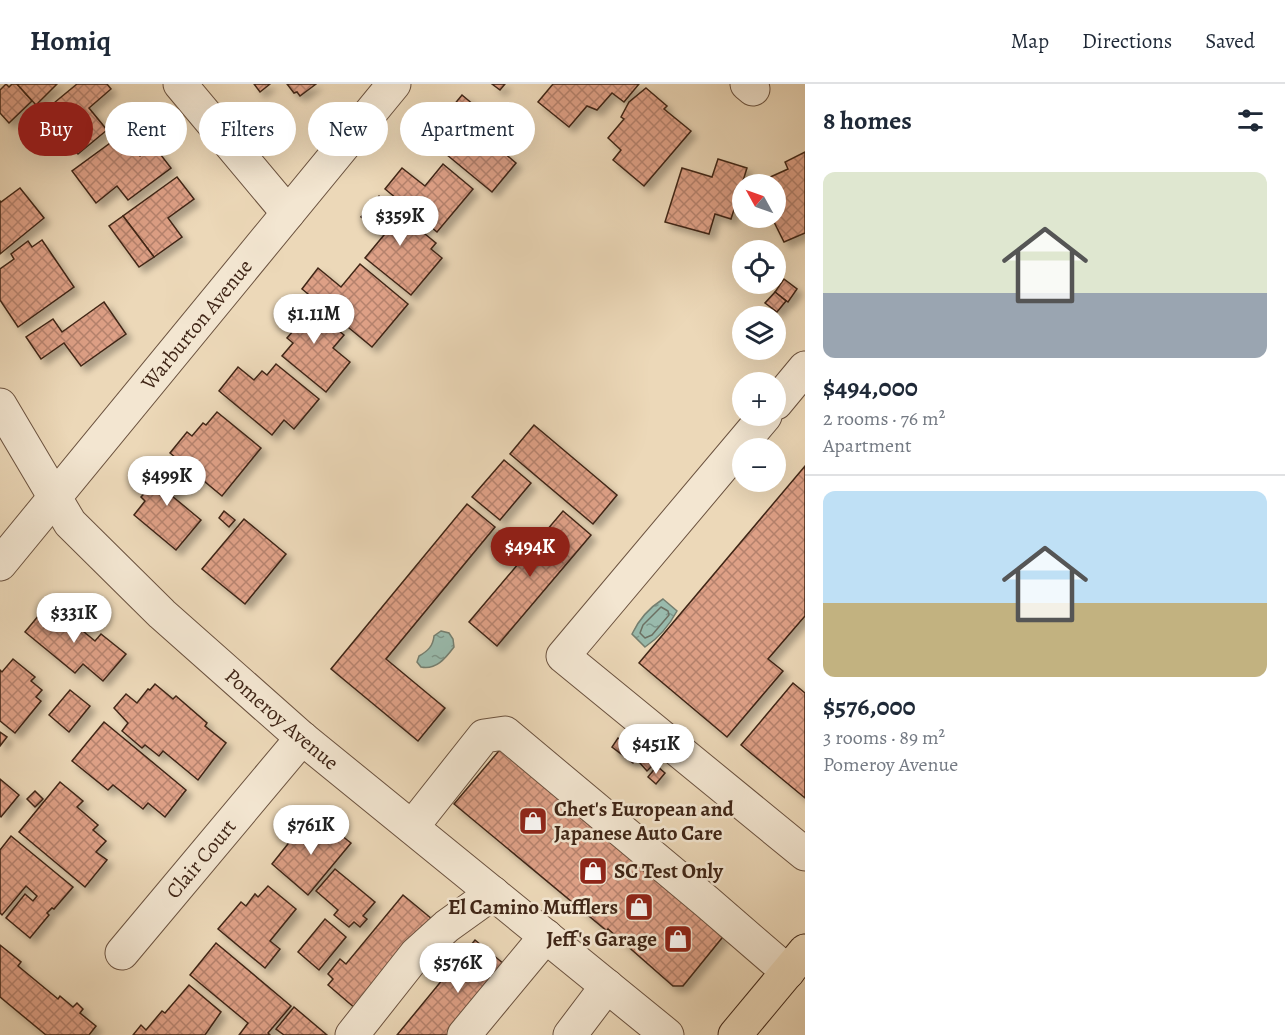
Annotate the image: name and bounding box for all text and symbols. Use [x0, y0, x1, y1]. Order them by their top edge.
text: Homiq [30, 22, 111, 60]
text: Map [1011, 27, 1049, 55]
text: Directions [1082, 27, 1172, 55]
text: Saved [1205, 27, 1255, 55]
chip: Buy [18, 102, 93, 156]
chip: Rent [105, 102, 187, 156]
chip: Filters [199, 102, 296, 156]
chip: New [308, 102, 388, 156]
chip: Apartment [400, 102, 535, 156]
text: 8 homes [823, 103, 912, 138]
icon: filters [1234, 104, 1267, 137]
north arrow [732, 174, 786, 228]
map controls [732, 174, 786, 492]
pin: $359K [358, 196, 442, 247]
text: $359K [376, 202, 424, 229]
icon: home [991, 211, 1099, 319]
button: locate [732, 240, 786, 294]
street label: Warburton Avenue [134, 253, 259, 396]
pin: $1.11M [265, 294, 363, 345]
text: $1.11M [287, 300, 341, 327]
button: layers [732, 306, 786, 360]
text: $494,000 [823, 370, 918, 405]
button: + [732, 372, 786, 426]
text: 2 rooms · 76 m² [823, 405, 945, 432]
text: Apartment [823, 432, 912, 459]
button: − [732, 438, 786, 492]
pin: $499K [125, 456, 209, 507]
text: $499K [142, 462, 192, 489]
pin: $494K [488, 527, 572, 578]
icon: home [991, 530, 1099, 638]
text: $494K [505, 533, 555, 560]
pin: $331K [32, 593, 116, 644]
text: $331K [51, 599, 97, 626]
street label: Pomeroy Avenue [219, 662, 345, 776]
text: $576,000 [823, 689, 916, 724]
pin: $451K [614, 724, 698, 775]
text: 3 rooms · 89 m² [823, 724, 945, 751]
text: $451K [632, 730, 680, 757]
text: Pomeroy Avenue [823, 751, 958, 778]
place label: Chet's European and Japanese Auto Care [554, 795, 734, 847]
pin: $761K [269, 805, 353, 856]
shop icon: Chet's European and Japanese Auto Care [517, 805, 549, 837]
text: $761K [287, 811, 335, 838]
street label: Clair Court [159, 813, 242, 904]
shop icon: SC Test Only [577, 855, 609, 887]
place label: SC Test Only [614, 857, 724, 885]
shop icon: El Camino Mufflers [623, 891, 655, 923]
place label: El Camino Mufflers [448, 893, 618, 921]
shop icon: Jeff's Garage [662, 923, 694, 955]
place label: Jeff's Garage [546, 925, 657, 953]
pin: $576K [416, 943, 500, 994]
text: $576K [434, 949, 482, 976]

